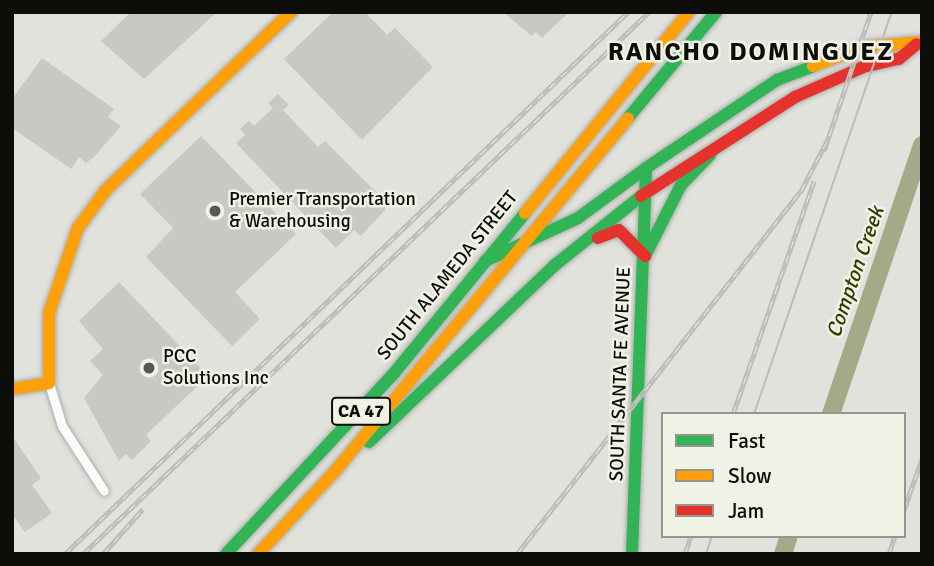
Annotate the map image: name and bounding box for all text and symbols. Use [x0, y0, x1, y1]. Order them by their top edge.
district label: RANCHO DOMINGUEZ [610, 37, 892, 69]
street label: SOUTH ALAMEDA STREET [373, 187, 523, 365]
place label: Premier Transportation & Warehousing [229, 189, 416, 233]
marker: Premier Transportation & Warehousing [207, 203, 223, 219]
water label: Compton Creek [821, 203, 889, 341]
street label: SOUTH SANTA FE AVENUE [606, 266, 636, 482]
place label: PCC Solutions Inc [163, 346, 269, 390]
marker: PCC Solutions Inc [141, 360, 157, 376]
road number: CA 47 [330, 396, 392, 426]
legend [661, 412, 906, 538]
text: Fast [728, 428, 765, 454]
text: Slow [728, 463, 772, 489]
text: Jam [728, 498, 764, 524]

